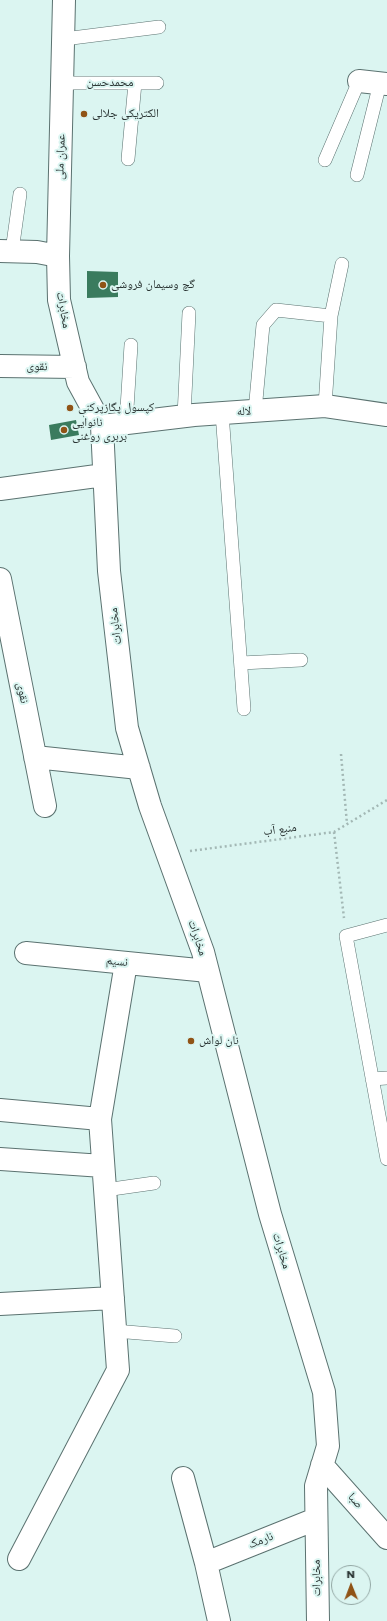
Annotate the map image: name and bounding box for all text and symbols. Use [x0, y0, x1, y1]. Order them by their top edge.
street label: محمدحسن [87, 76, 133, 90]
place label: الکتریکی جلالی [92, 107, 159, 121]
marker: الکتریکی جلالی [79, 109, 89, 119]
street label: عمران ملی [53, 134, 69, 180]
place label: گچ وسیمان فروشی [111, 278, 195, 292]
marker: گچ وسیمان فروشی [98, 280, 108, 290]
street label: مخابرات [53, 291, 73, 329]
street label: نقوی [26, 360, 48, 374]
place label: کپسول پگازپرکنی [78, 401, 154, 415]
marker: کپسول پگازپرکنی [65, 403, 75, 413]
street label: لاله [237, 404, 251, 420]
place label: نانوایی بربری روغنی [72, 416, 127, 444]
marker: نانوایی بربری روغنی [59, 425, 69, 435]
street label: مخابرات [107, 607, 125, 645]
street label: نقوی [13, 681, 31, 705]
street label: منبع آب [262, 821, 298, 839]
street label: مخابرات [184, 918, 210, 958]
street label: نسیم [105, 954, 129, 970]
place label: نان لواش [199, 1034, 239, 1048]
marker: نان لواش [186, 1036, 196, 1046]
street label: مخابرات [269, 1231, 293, 1271]
street label: صبا [344, 1490, 366, 1512]
street label: نارمک [246, 1530, 276, 1552]
street label: مخابرات [309, 1559, 325, 1597]
north arrow [331, 1565, 371, 1605]
text: N [347, 1566, 355, 1582]

